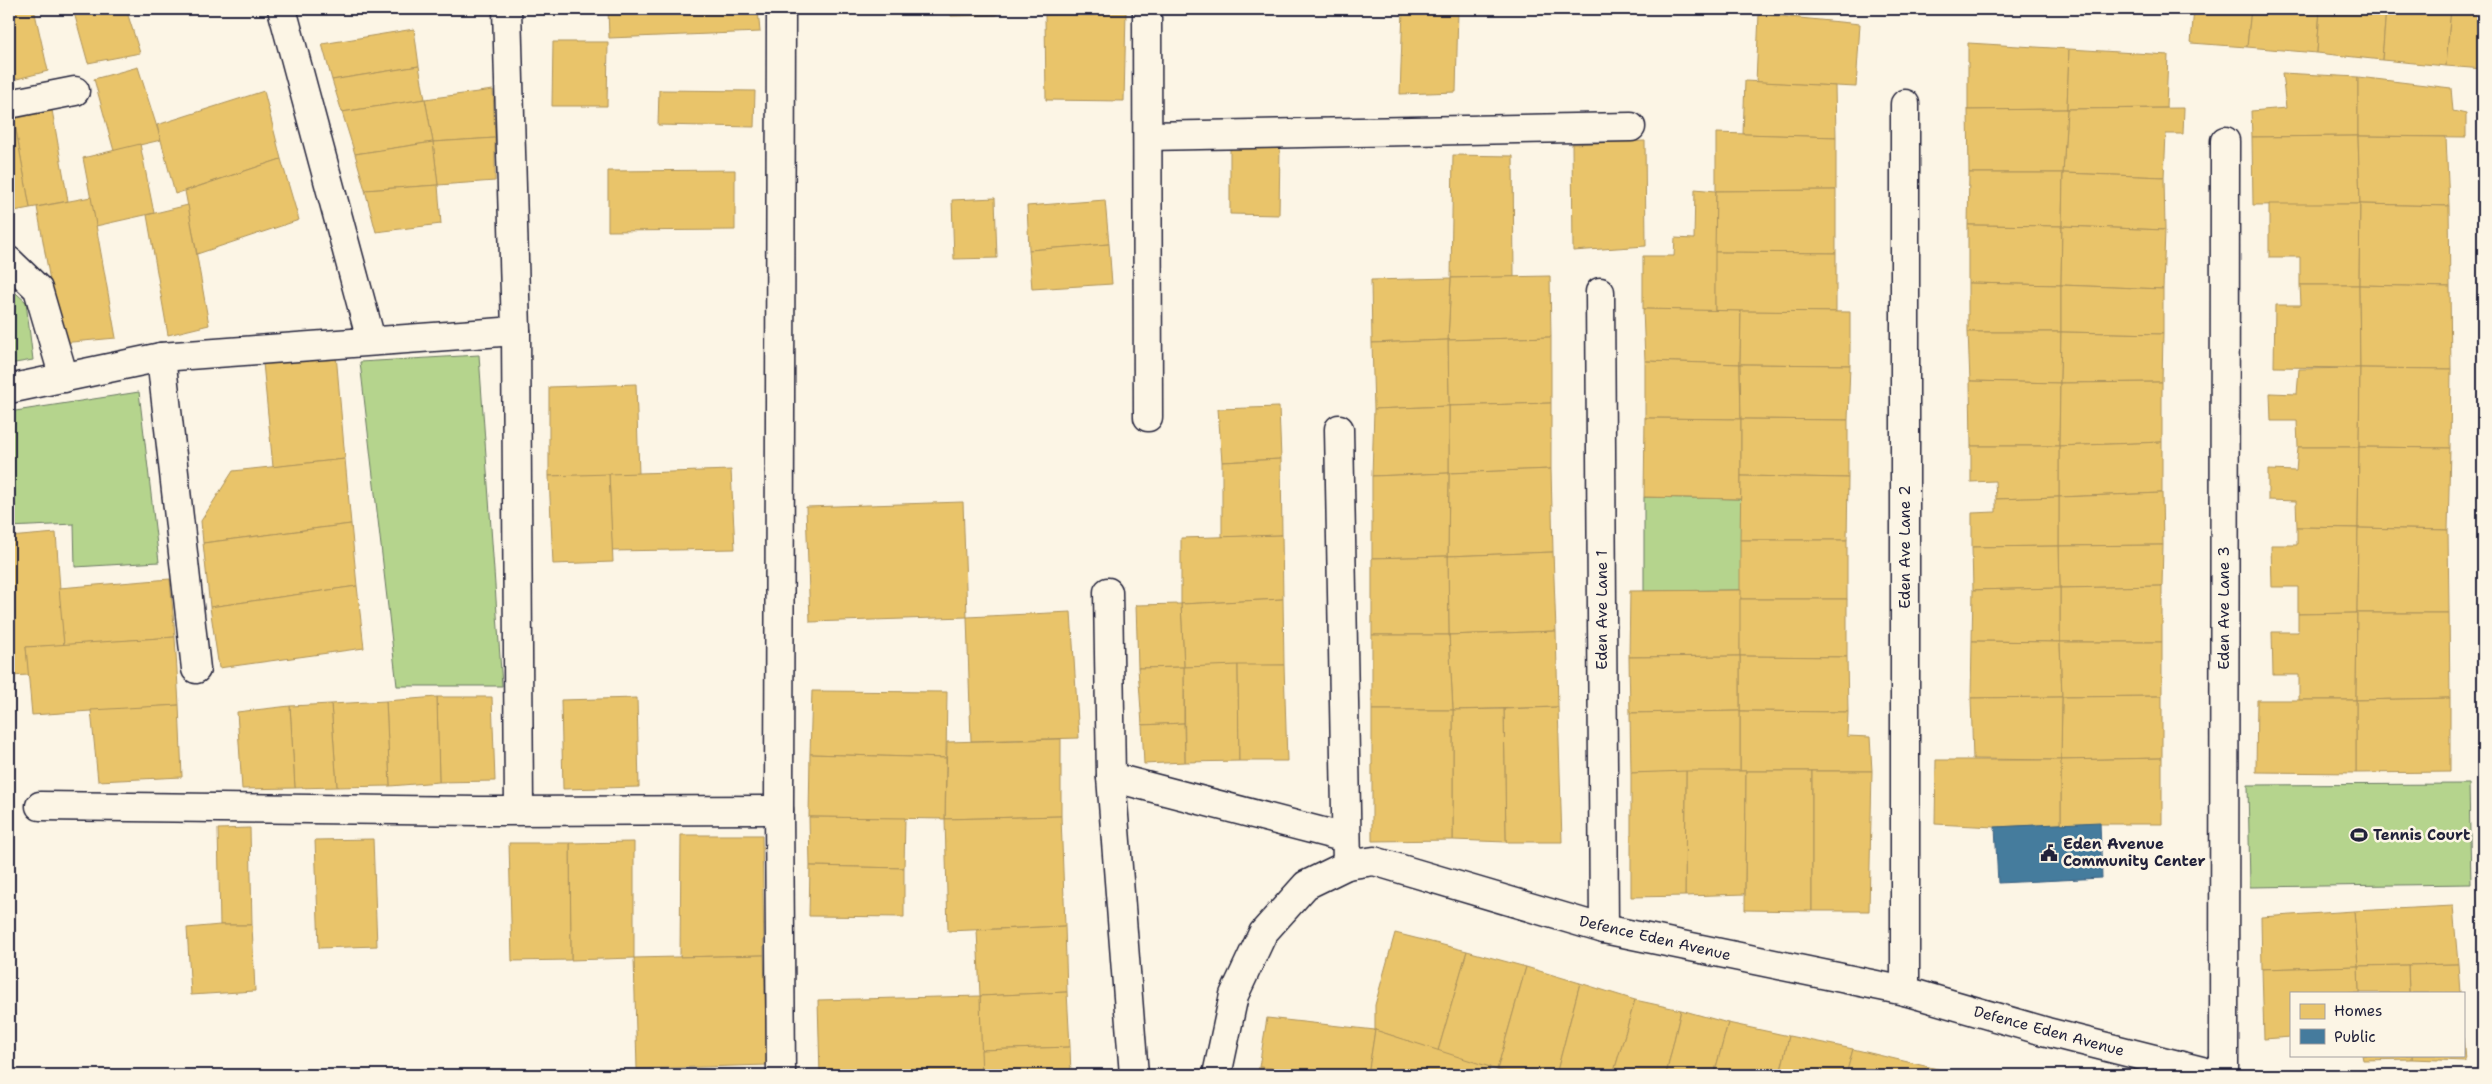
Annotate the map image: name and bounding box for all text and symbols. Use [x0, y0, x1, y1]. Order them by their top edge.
street label: Eden Ave Lane 2 [1895, 485, 1915, 609]
street label: Eden Ave Lane 3 [2214, 546, 2234, 670]
street label: Eden Ave Lane 1 [1592, 550, 1612, 670]
sports icon: Tennis Court [2349, 825, 2369, 845]
place label: Tennis Court [2373, 825, 2470, 845]
place label: Eden Avenue Community Center [2063, 834, 2206, 871]
public building icon: Eden Avenue Community Center [2039, 843, 2059, 863]
street label: Defence Eden Avenue [1577, 911, 1733, 965]
legend [2290, 992, 2464, 1056]
street label: Defence Eden Avenue [1972, 1001, 2126, 1061]
text: Homes [2334, 1001, 2382, 1021]
text: Public [2334, 1027, 2376, 1047]

